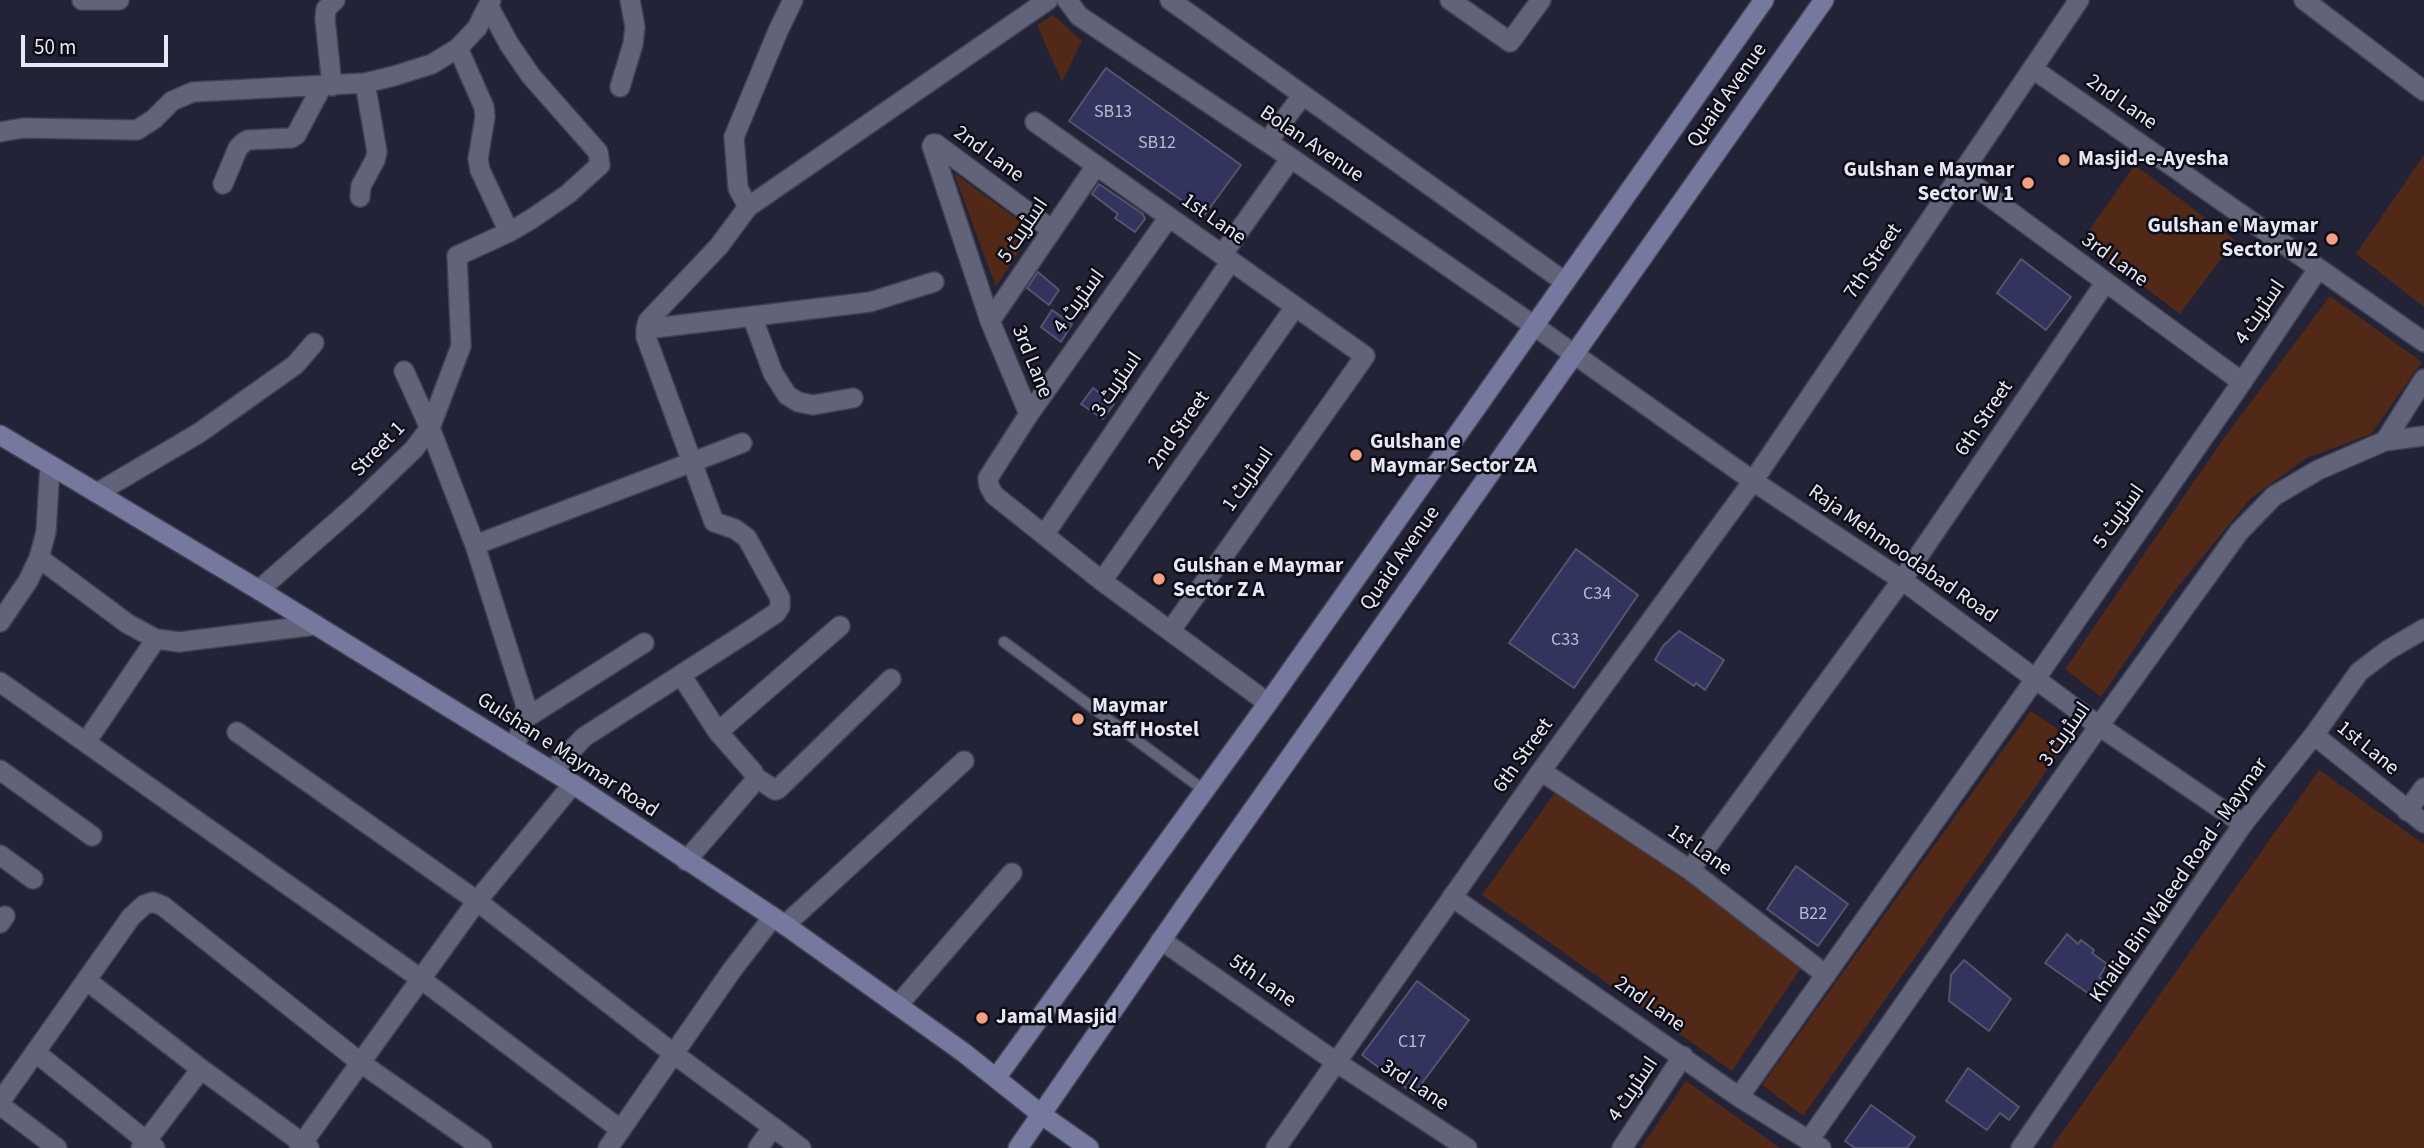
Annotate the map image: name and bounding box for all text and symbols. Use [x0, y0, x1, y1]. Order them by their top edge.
scale bar [24, 21, 172, 65]
text: 50 m [34, 32, 76, 62]
street label: Quaid Avenue [1683, 39, 1773, 153]
street label: 2nd Lane [2081, 70, 2161, 136]
street label: Bolan Avenue [1254, 101, 1368, 189]
house number: SB13 [1094, 102, 1132, 124]
street label: 2nd Lane [948, 121, 1028, 189]
house number: SB12 [1138, 133, 1176, 155]
place label: Masjid-e-Ayesha [2078, 147, 2229, 173]
marker: Masjid-e-Ayesha [2056, 152, 2072, 168]
place label: Gulshan e Maymar Sector W 1 [1844, 158, 2014, 208]
marker: Gulshan e Maymar Sector W 1 [2020, 175, 2036, 191]
street label: 1st Lane [1176, 189, 1250, 251]
street label: اسٹریٹ 5 [993, 194, 1055, 268]
place label: Gulshan e Maymar Sector W 2 [2148, 214, 2318, 264]
street label: 7th Street [1840, 219, 1908, 305]
street label: 3rd Lane [2076, 228, 2152, 294]
marker: Gulshan e Maymar Sector W 2 [2324, 231, 2340, 247]
street label: اسٹریٹ 4 [1048, 265, 1112, 339]
street label: اسٹریٹ 4 [2230, 276, 2292, 350]
street label: 3rd Lane [1005, 322, 1057, 402]
street label: اسٹریٹ 3 [1087, 348, 1149, 422]
street label: 6th Street [1951, 376, 2019, 462]
street label: 2nd Street [1144, 387, 1216, 475]
street label: Street 1 [347, 417, 411, 483]
place label: Gulshan e Maymar Sector ZA [1370, 430, 1537, 480]
street label: اسٹریٹ 1 [1218, 443, 1280, 517]
marker: Gulshan e Maymar Sector ZA [1348, 447, 1364, 463]
street label: Raja Mehmoodabad Road [1803, 480, 2001, 630]
street label: اسٹریٹ 5 [2089, 480, 2151, 554]
street label: Quaid Avenue [1356, 502, 1446, 616]
place label: Gulshan e Maymar Sector Z A [1173, 554, 1343, 604]
marker: Gulshan e Maymar Sector Z A [1151, 571, 1167, 587]
house number: C34 [1583, 584, 1611, 606]
house number: C33 [1551, 630, 1579, 652]
street label: Gulshan e Maymar Road [472, 688, 662, 824]
place label: Maymar Staff Hostel [1092, 694, 1199, 744]
street label: اسٹریٹ 3 [2035, 698, 2097, 772]
marker: Maymar Staff Hostel [1070, 711, 1086, 727]
street label: 6th Street [1489, 714, 1559, 798]
street label: 1st Lane [2331, 716, 2403, 782]
street label: Khalid Bin Waleed Road - Maymar [2086, 754, 2274, 1008]
street label: 1st Lane [1662, 820, 1736, 882]
house number: B22 [1799, 904, 1827, 926]
street label: 5th Lane [1224, 950, 1300, 1014]
street label: 2nd Lane [1609, 972, 1689, 1038]
place label: Jamal Masjid [996, 1005, 1117, 1031]
marker: Jamal Masjid [974, 1010, 990, 1026]
house number: C17 [1398, 1032, 1426, 1054]
street label: اسٹریٹ 4 [1603, 1053, 1665, 1127]
street label: 3rd Lane [1375, 1055, 1453, 1117]

